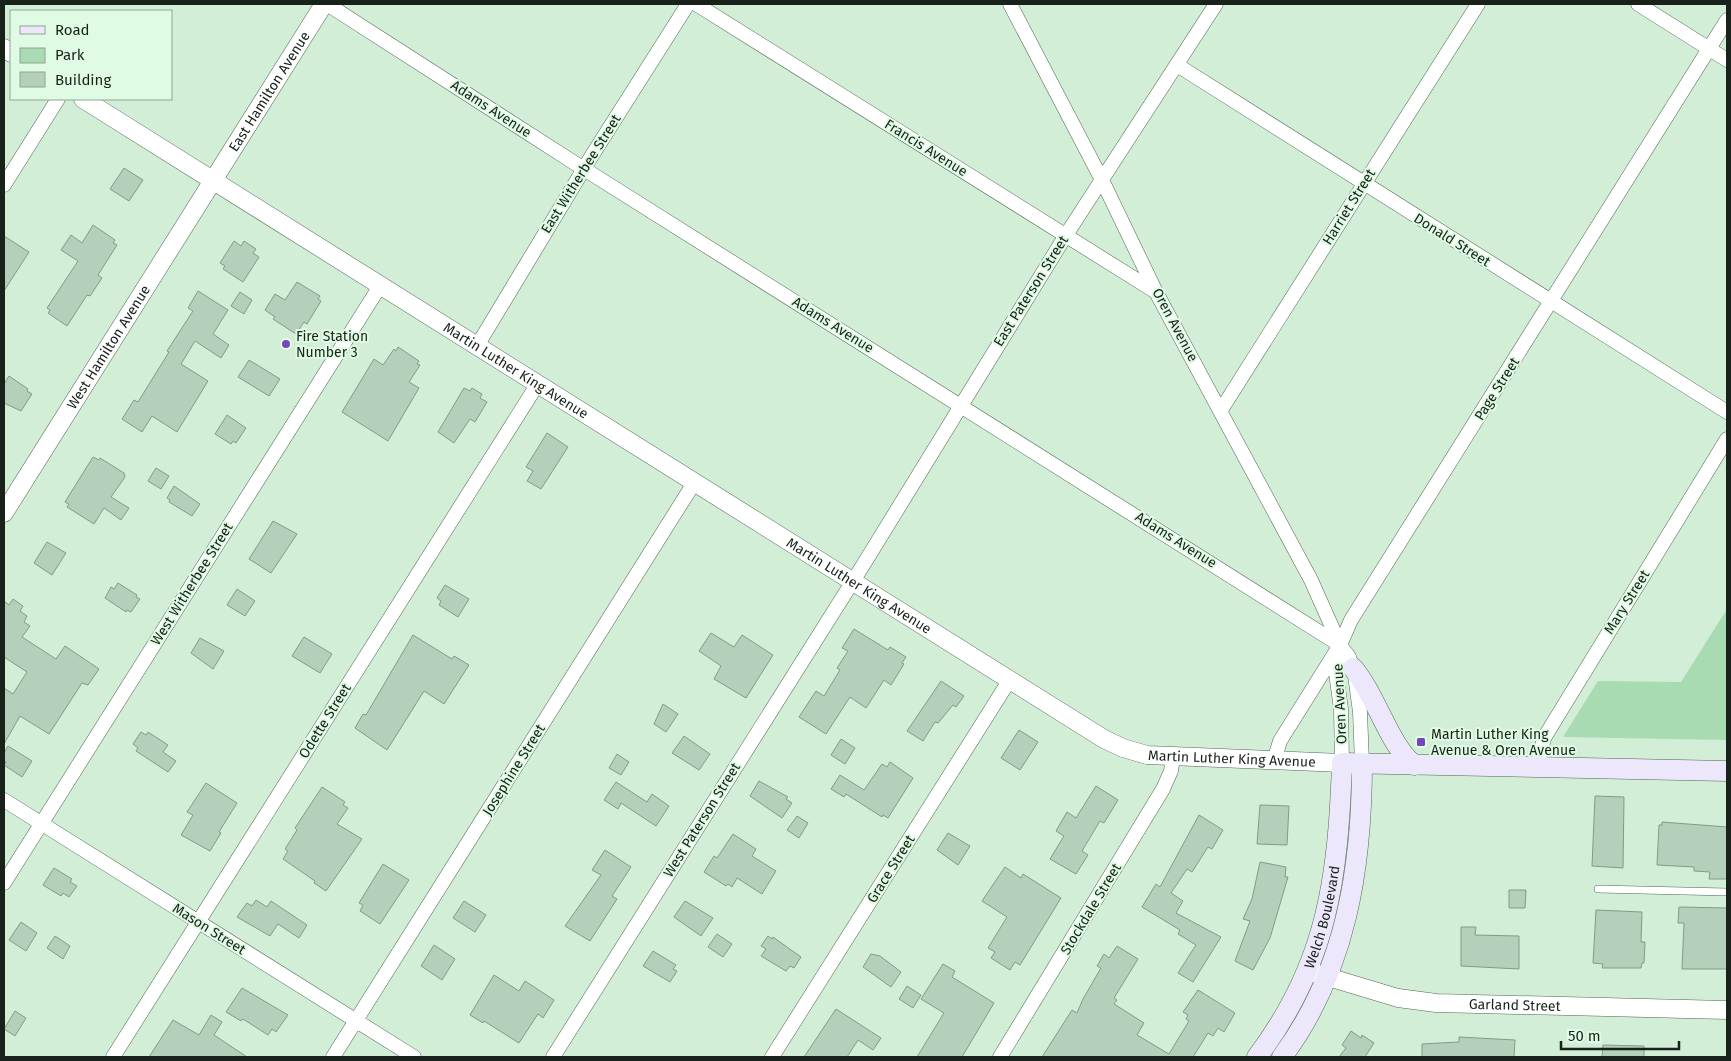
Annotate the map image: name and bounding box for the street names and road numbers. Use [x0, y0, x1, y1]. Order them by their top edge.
street label: East Hamilton Avenue [225, 28, 313, 155]
street label: Adams Avenue [447, 77, 535, 141]
street label: East Witherbee Street [537, 111, 625, 237]
street label: Francis Avenue [881, 116, 971, 180]
street label: Harriet Street [1319, 165, 1380, 248]
street label: Donald Street [1411, 210, 1494, 271]
street label: East Paterson Street [990, 232, 1072, 350]
street label: West Hamilton Avenue [63, 282, 154, 412]
street label: Oren Avenue [1149, 285, 1201, 365]
street label: Adams Avenue [789, 293, 877, 357]
street label: Martin Luther King Avenue [440, 319, 592, 422]
street label: Page Street [1471, 353, 1524, 424]
street label: Adams Avenue [1132, 508, 1220, 572]
street label: West Witherbee Street [147, 519, 237, 648]
street label: Martin Luther King Avenue [784, 534, 935, 637]
street label: Mary Street [1601, 566, 1654, 637]
street label: Oren Avenue [1329, 663, 1351, 745]
street label: Odette Street [295, 680, 355, 762]
street label: Josephine Street [479, 720, 549, 819]
street label: Martin Luther King Avenue [1148, 747, 1316, 770]
street label: West Paterson Street [660, 759, 745, 880]
street label: Grace Street [863, 831, 919, 906]
street label: Stockdale Street [1057, 859, 1125, 958]
street label: Welch Boulevard [1300, 865, 1343, 971]
street label: Mason Street [169, 900, 249, 959]
street label: Garland Street [1469, 995, 1562, 1015]

